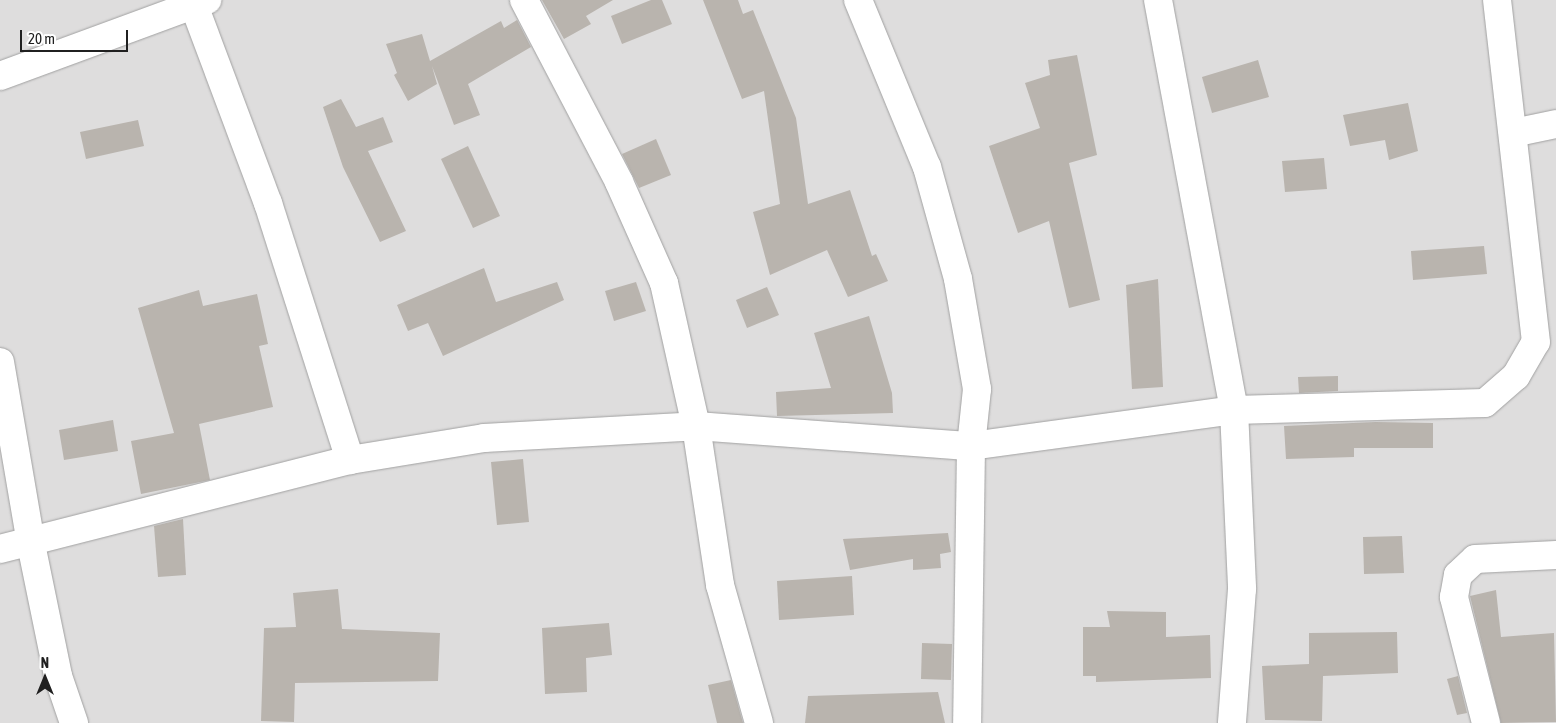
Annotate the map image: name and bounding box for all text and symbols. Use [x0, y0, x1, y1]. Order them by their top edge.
scale bar [22, 20, 130, 52]
text: 20 m [28, 30, 55, 47]
north arrow [20, 653, 70, 703]
text: N [41, 655, 49, 671]

